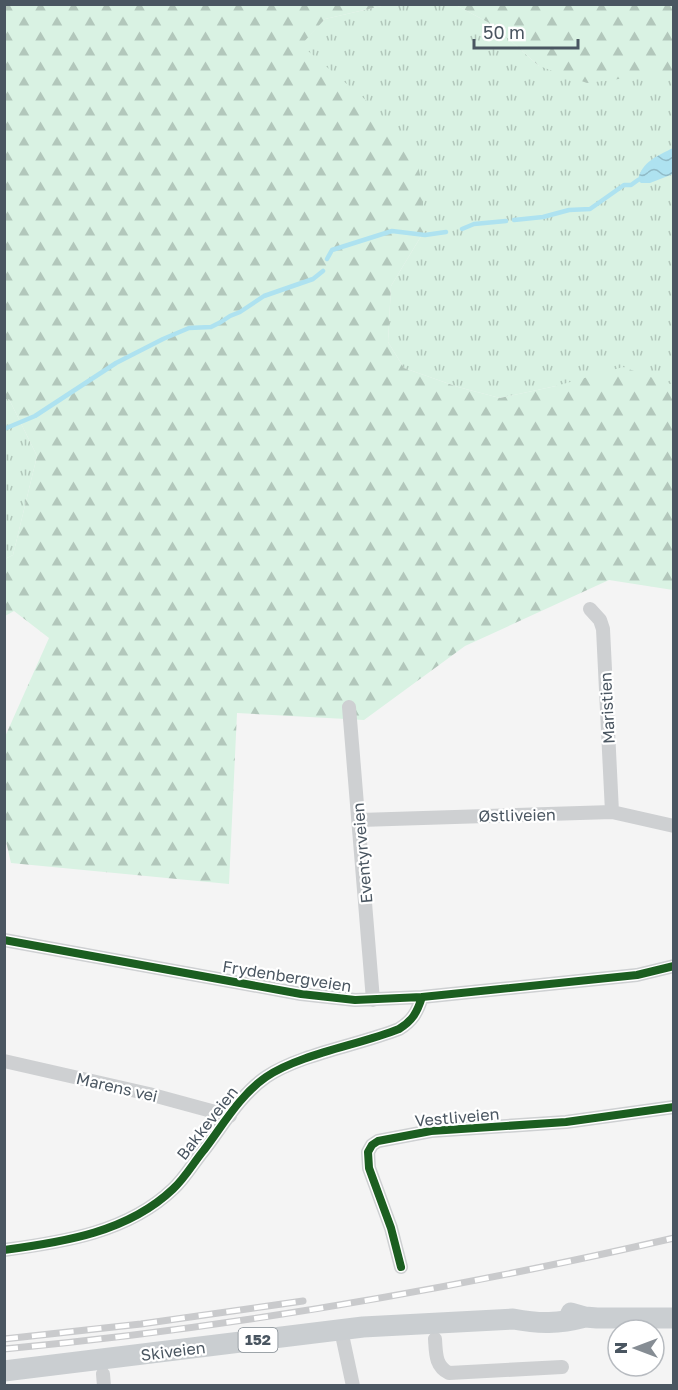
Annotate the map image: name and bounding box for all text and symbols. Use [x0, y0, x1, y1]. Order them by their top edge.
scale bar [474, 12, 578, 50]
text: 50 m [483, 21, 525, 43]
street label: Maristien [595, 672, 619, 744]
street label: Eventyrveien [348, 802, 376, 904]
street label: Østliveien [478, 804, 556, 826]
street label: Frydenbergveien [221, 956, 353, 996]
street label: Marens vei [74, 1068, 160, 1106]
street label: Bakkeveien [172, 1082, 242, 1164]
street label: Vestliveien [414, 1103, 500, 1131]
north arrow [606, 1318, 666, 1378]
road number: 152 [238, 1328, 278, 1352]
street label: Skiveien [140, 1337, 206, 1365]
text: N [611, 1342, 631, 1354]

